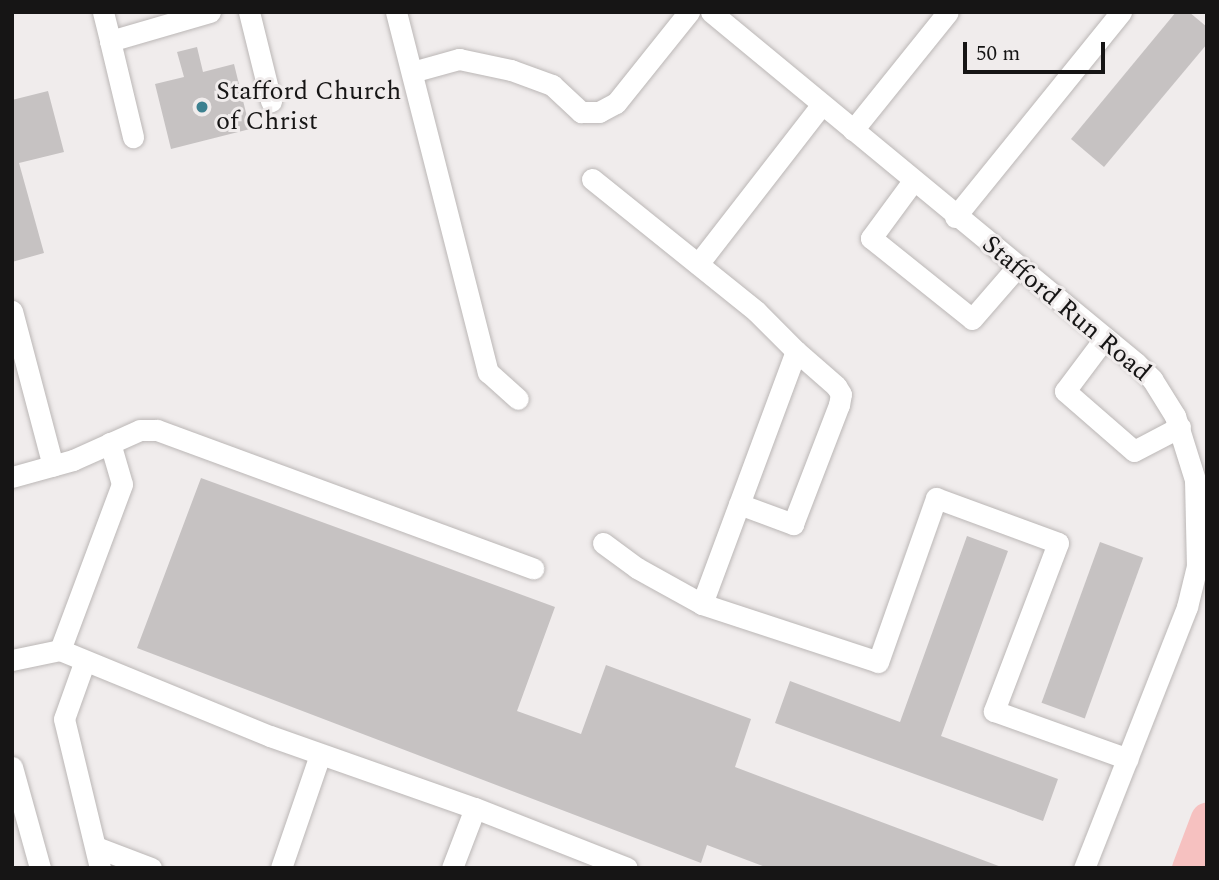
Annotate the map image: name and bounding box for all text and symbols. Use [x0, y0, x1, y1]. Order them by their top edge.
scale bar [967, 28, 1109, 72]
text: 50 m [976, 38, 1020, 70]
place label: Stafford Church of Christ [216, 76, 401, 138]
marker: Stafford Church of Christ [194, 99, 210, 115]
street label: Stafford Run Road [975, 229, 1157, 389]

